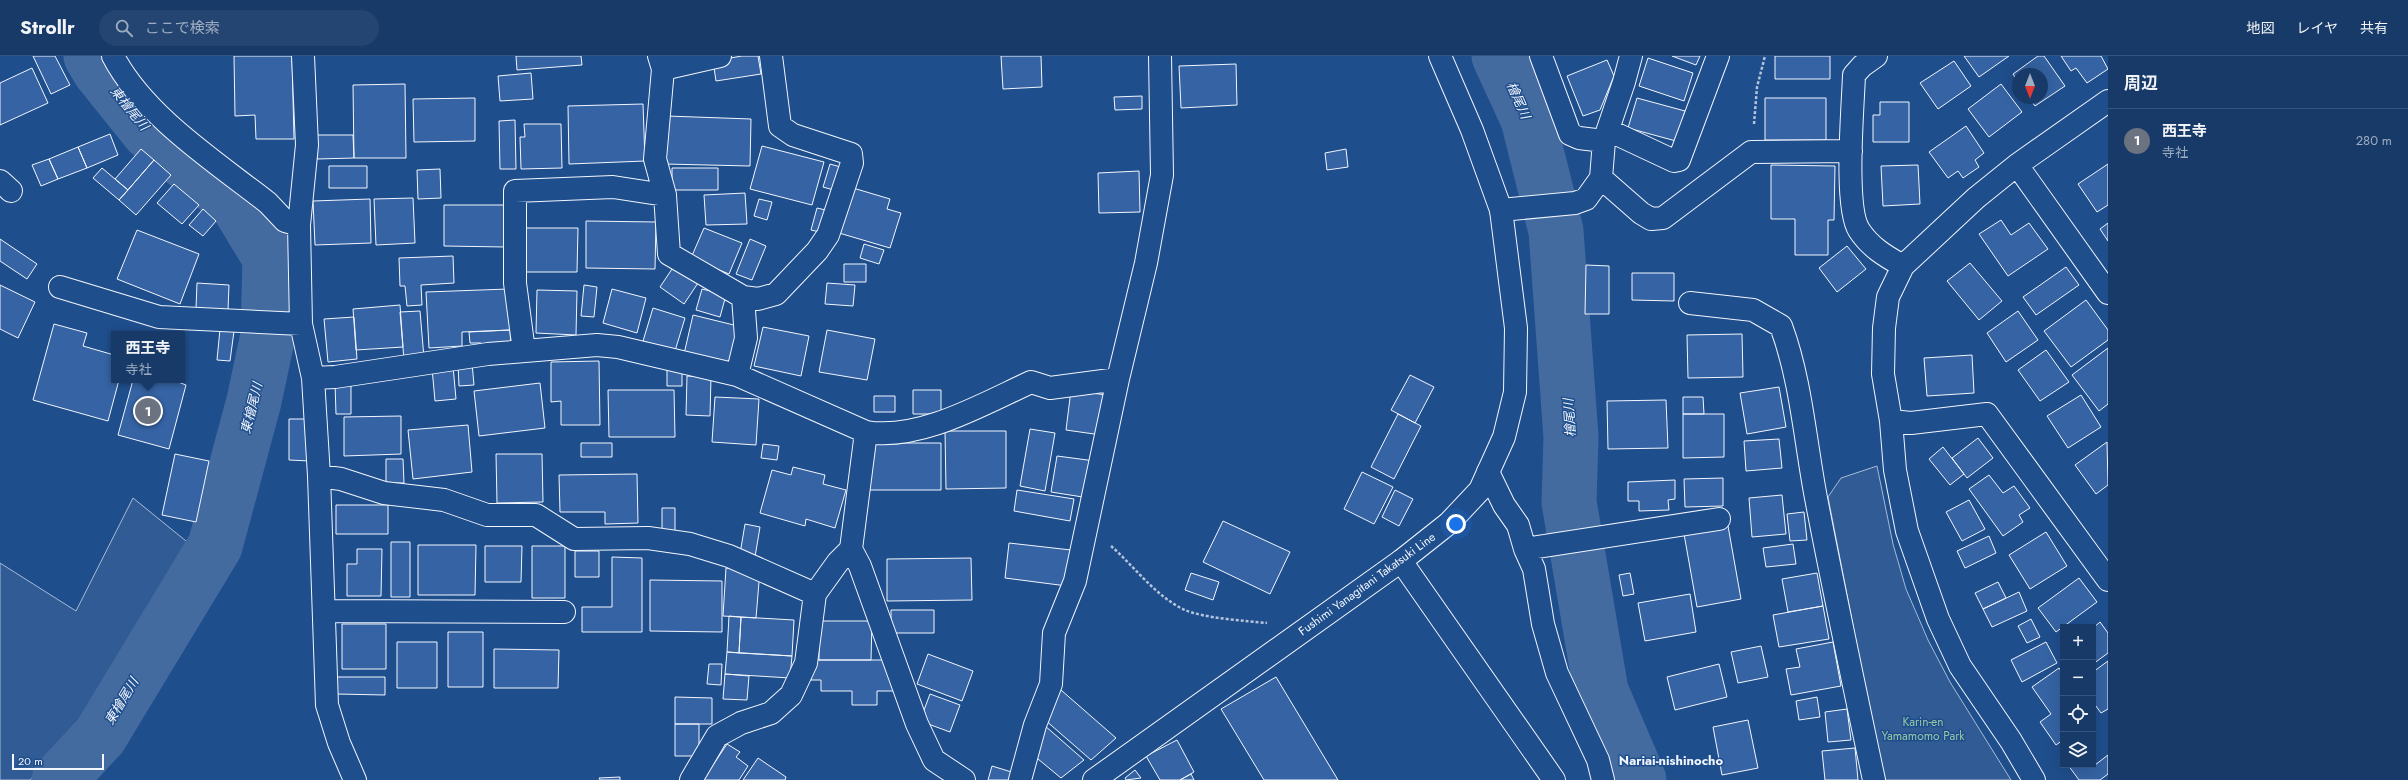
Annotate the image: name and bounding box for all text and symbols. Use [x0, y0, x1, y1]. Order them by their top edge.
search box [99, 10, 379, 46]
text: Strollr [20, 14, 75, 41]
icon: search [113, 17, 135, 39]
text: ここで検索 [145, 17, 220, 39]
text: 地図 [2246, 18, 2274, 38]
text: レイヤ [2296, 18, 2338, 38]
text: 共有 [2360, 18, 2388, 38]
north arrow [2012, 68, 2048, 104]
text: 周辺 [2124, 71, 2158, 95]
water label: 檜尾川 [1502, 79, 1536, 124]
water label: 東檜尾川 [106, 82, 155, 136]
text: 西王寺 [2162, 120, 2207, 142]
text: 1 [2134, 131, 2140, 150]
text: 280 m [2356, 131, 2392, 150]
text: 寺社 [2162, 143, 2188, 162]
popup [111, 331, 185, 383]
text: 西王寺 [125, 337, 171, 359]
text: 寺社 [125, 360, 152, 379]
water label: 東檜尾川 [236, 379, 267, 436]
pin: 1 [135, 396, 161, 426]
water label: 檜尾川 [1559, 396, 1580, 438]
your location [1446, 514, 1466, 534]
street label: Fushimi Yanagitani Takatsuki Line [1295, 528, 1439, 640]
map controls [2060, 624, 2096, 768]
button: + [2060, 624, 2096, 660]
button: − [2060, 660, 2096, 696]
water label: 東檜尾川 [100, 672, 144, 728]
button: locate [2060, 696, 2096, 732]
park label: Karin-en Yamamomo Park [1881, 713, 1965, 745]
button: layers [2060, 732, 2096, 768]
district label: Nariai-nishinocho [1619, 751, 1724, 770]
scale bar [12, 752, 104, 771]
text: 20 m [18, 753, 43, 769]

